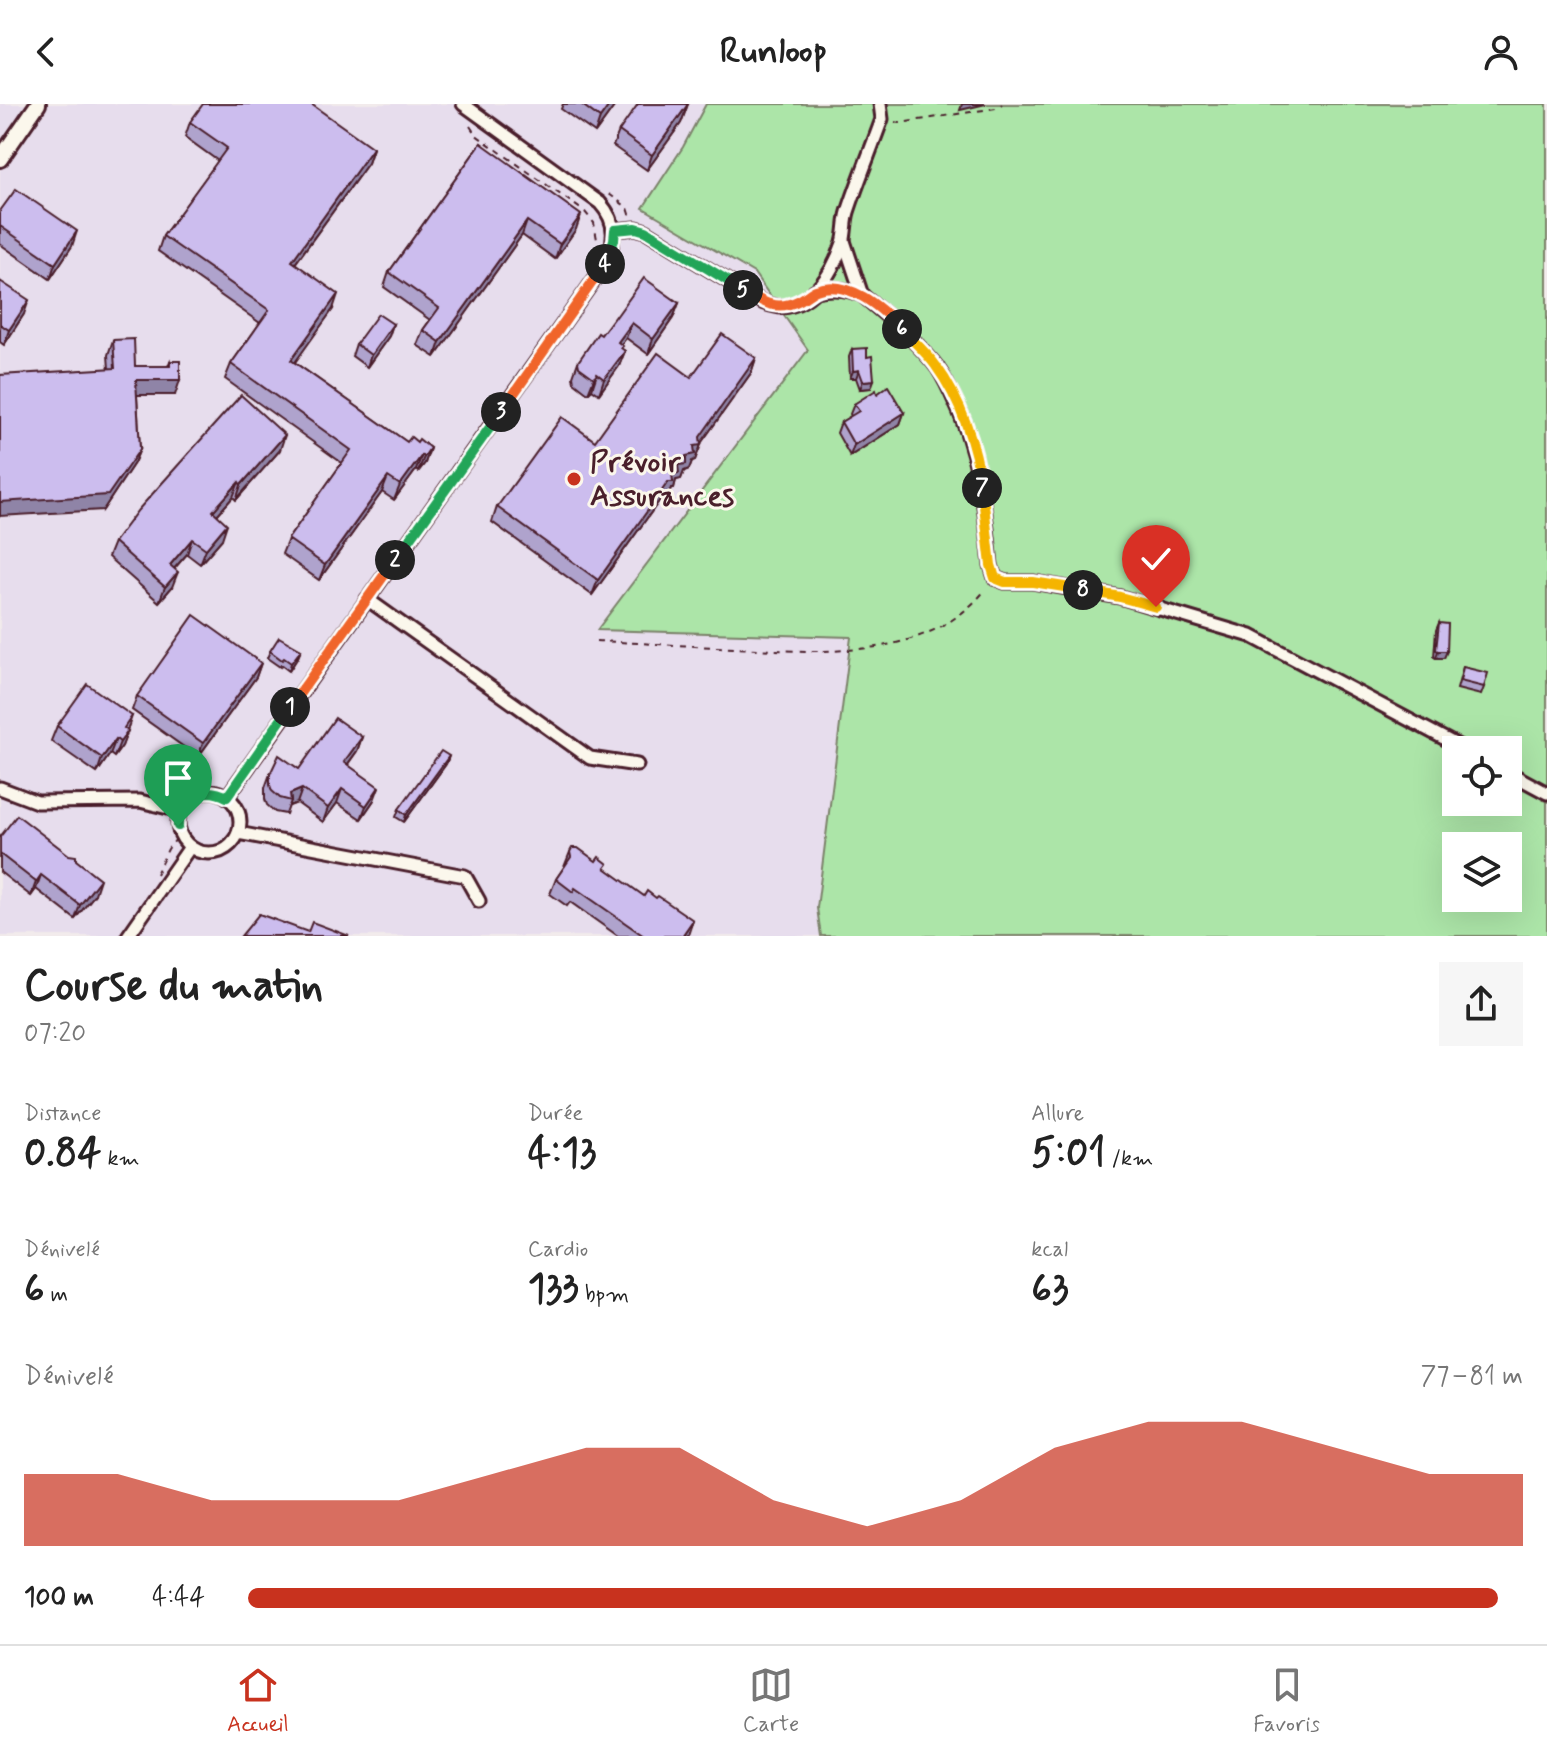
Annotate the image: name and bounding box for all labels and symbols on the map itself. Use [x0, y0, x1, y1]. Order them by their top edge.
pin: 4 [585, 244, 625, 284]
pin: 5 [723, 270, 763, 310]
pin: 6 [882, 309, 922, 349]
pin: 3 [481, 392, 521, 432]
place label: Prévoir Assurances [590, 443, 734, 516]
pin: 7 [962, 468, 1002, 508]
marker: Prévoir Assurances [565, 470, 583, 488]
pin [1122, 525, 1190, 607]
pin: 2 [375, 540, 415, 580]
pin: 8 [1063, 570, 1103, 610]
pin: 1 [270, 687, 310, 727]
pin [144, 744, 212, 826]

